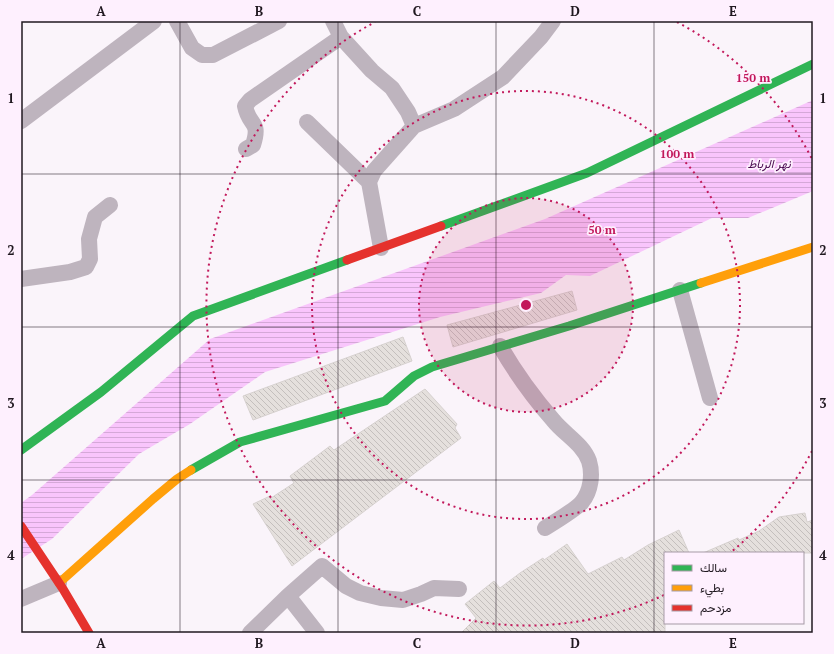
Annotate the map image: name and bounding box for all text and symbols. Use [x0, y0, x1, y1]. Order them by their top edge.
text: A [96, 2, 106, 20]
text: B [255, 2, 263, 20]
text: C [413, 2, 421, 20]
text: D [570, 2, 580, 20]
text: E [729, 2, 737, 20]
text: 150 m [736, 70, 770, 85]
text: 1 [7, 89, 15, 107]
text: 1 [819, 89, 827, 107]
text: 100 m [660, 146, 694, 161]
water label: نهر الرباط [747, 156, 791, 172]
text: 50 m [588, 222, 616, 237]
text: 2 [7, 241, 15, 259]
text: 2 [819, 241, 827, 259]
centre of rings [519, 298, 533, 312]
text: 3 [7, 394, 15, 412]
text: 3 [819, 394, 827, 412]
text: 4 [7, 546, 15, 564]
text: 4 [819, 546, 827, 564]
legend [664, 552, 804, 624]
text: سالك [700, 560, 727, 575]
text: بطيء [700, 580, 724, 598]
text: مزدحم [700, 600, 731, 616]
text: A [96, 634, 106, 652]
text: B [255, 634, 263, 652]
text: C [413, 634, 421, 652]
text: D [570, 634, 580, 652]
text: E [729, 634, 737, 652]

